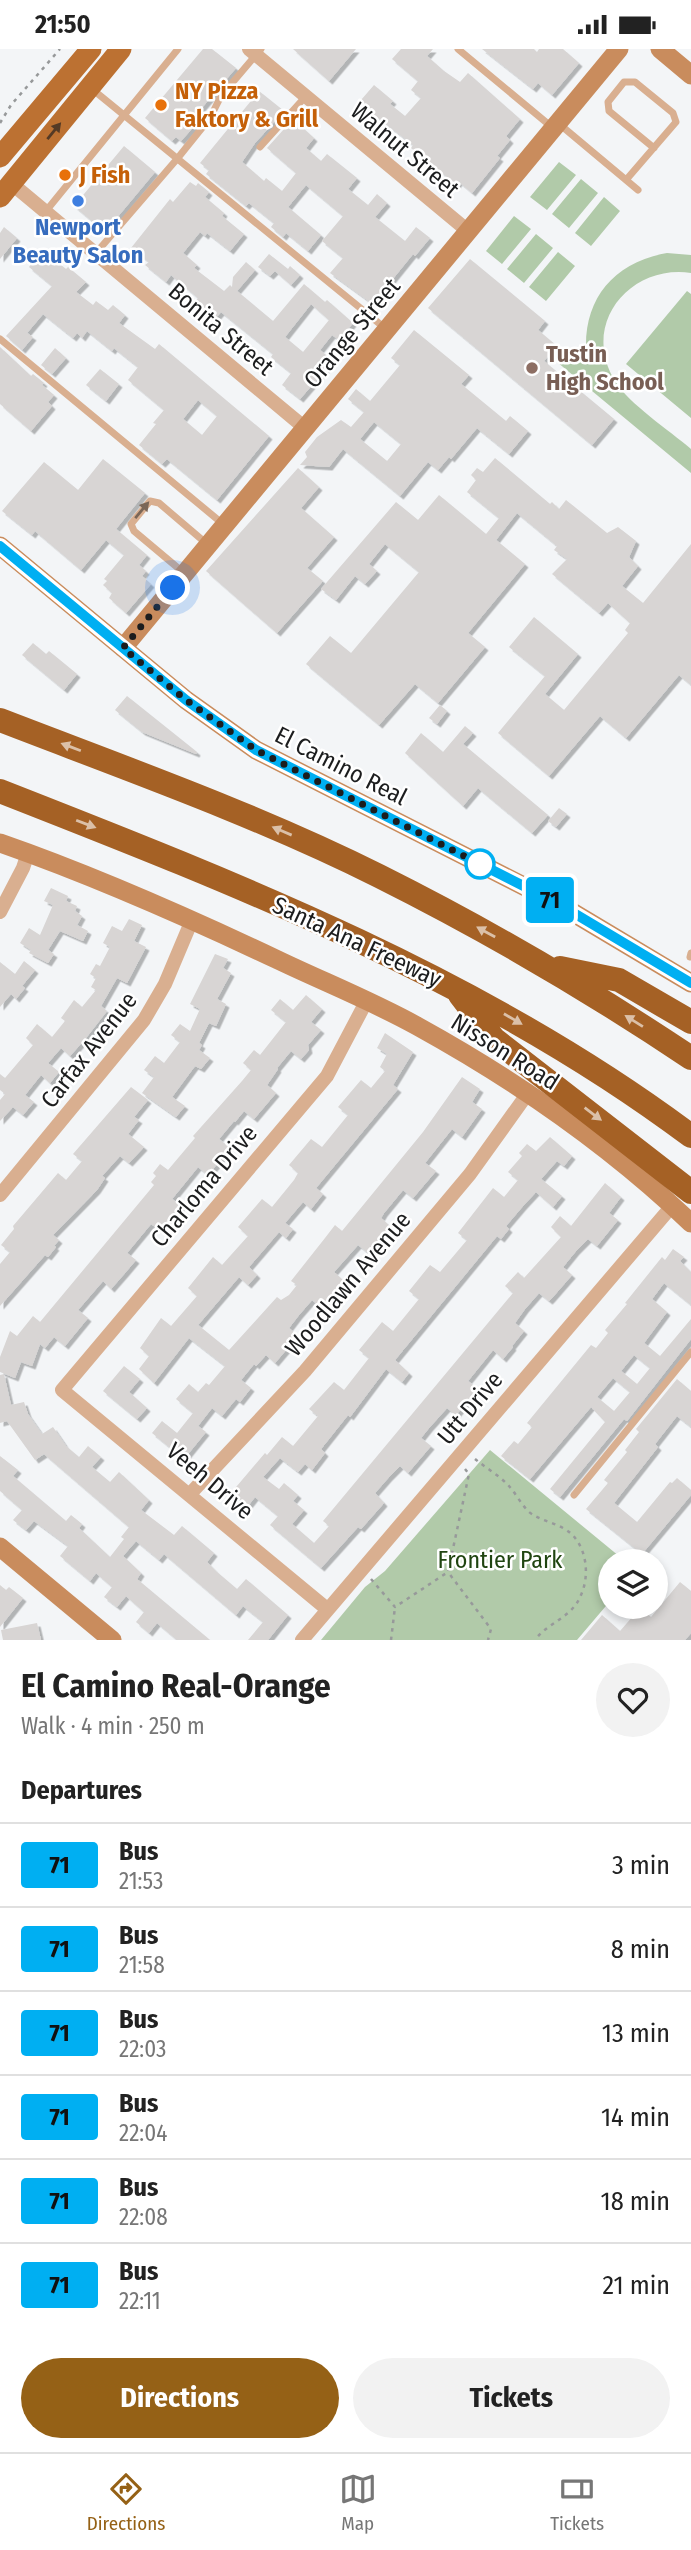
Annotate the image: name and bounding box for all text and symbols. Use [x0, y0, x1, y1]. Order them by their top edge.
text: 21:50 [35, 9, 91, 40]
place label: NY Pizza Faktory & Grill [175, 77, 319, 133]
marker: NY Pizza Faktory & Grill [153, 97, 169, 113]
street label: Walnut Street [345, 97, 465, 204]
one-way arrow [47, 122, 62, 140]
place label: J Fish [78, 161, 130, 189]
marker: J Fish [57, 167, 73, 183]
marker: Newport Beauty Salon [70, 193, 86, 209]
place label: Newport Beauty Salon [13, 213, 143, 269]
street label: Orange Street [298, 272, 406, 394]
street label: Bonita Street [163, 277, 279, 381]
place label: Tustin High School [546, 340, 664, 396]
marker: Tustin High School [524, 360, 540, 376]
one-way arrow [134, 502, 149, 519]
your location [155, 570, 190, 605]
street label: El Camino Real [270, 721, 412, 811]
one-way arrow [60, 742, 81, 753]
one-way arrow [76, 819, 97, 830]
one-way arrow [271, 826, 292, 837]
unlabelled marker [465, 849, 495, 879]
line badge: 71 [518, 877, 582, 923]
text: 71 [540, 886, 560, 914]
street label: Santa Ana Freeway [268, 891, 446, 993]
one-way arrow [476, 926, 495, 938]
street label: Carfax Avenue [35, 987, 143, 1113]
street label: Nisson Road [446, 1008, 564, 1096]
one-way arrow [503, 1013, 523, 1025]
one-way arrow [624, 1014, 644, 1027]
one-way arrow [583, 1107, 601, 1122]
street label: Charloma Drive [145, 1119, 263, 1253]
street label: Woodlawn Avenue [279, 1206, 417, 1362]
street label: Utt Drive [432, 1366, 508, 1450]
street label: Veeh Drive [161, 1437, 259, 1525]
park label: Frontier Park [437, 1546, 563, 1574]
map controls [598, 1549, 668, 1619]
button: layers [598, 1549, 668, 1619]
button: heart [596, 1663, 670, 1737]
text: El Camino Real-Orange [21, 1666, 331, 1706]
text: Walk · 4 min · 250 m [21, 1712, 205, 1740]
text: Departures [21, 1775, 142, 1806]
text: Bus [119, 1836, 158, 1867]
text: 3 min [612, 1850, 670, 1881]
text: 71 [49, 1851, 70, 1879]
text: 21:53 [119, 1867, 163, 1895]
text: Bus [119, 1920, 158, 1951]
text: 8 min [611, 1934, 670, 1965]
text: 71 [49, 1935, 70, 1963]
text: 21:58 [119, 1951, 165, 1979]
text: Bus [119, 2004, 158, 2035]
text: 13 min [602, 2018, 670, 2049]
text: 71 [49, 2019, 70, 2047]
text: 22:03 [119, 2035, 166, 2063]
text: Bus [119, 2088, 158, 2119]
text: 14 min [601, 2102, 670, 2133]
text: 71 [49, 2103, 70, 2131]
text: 22:04 [119, 2119, 167, 2147]
text: Bus [119, 2172, 158, 2203]
text: 18 min [601, 2186, 670, 2217]
text: 71 [49, 2187, 70, 2215]
text: 22:08 [119, 2203, 168, 2231]
text: Bus [119, 2256, 158, 2287]
text: 21 min [603, 2270, 670, 2301]
text: 71 [49, 2271, 70, 2299]
text: 22:11 [119, 2287, 161, 2315]
button: Directions [21, 2358, 339, 2438]
button: Tickets [353, 2358, 670, 2438]
tab: Directions [87, 2470, 165, 2535]
tab: Map [339, 2470, 377, 2535]
tab: Tickets [550, 2470, 604, 2535]

